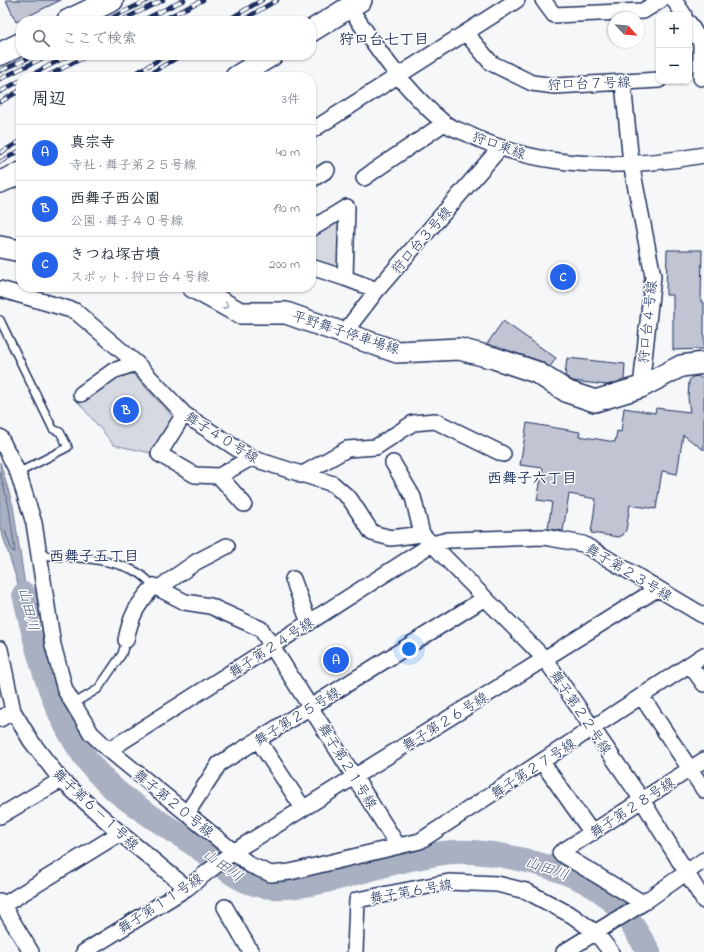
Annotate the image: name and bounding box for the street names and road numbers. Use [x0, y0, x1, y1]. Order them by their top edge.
street label: 狩口台７号線 [547, 73, 631, 96]
street label: 狩口東線 [469, 127, 528, 166]
street label: 狩口台３号線 [387, 202, 458, 280]
street label: 狩口台４号線 [634, 279, 663, 365]
street label: 平野舞子停車場線 [289, 306, 402, 361]
street label: 舞子４０号線 [180, 407, 262, 469]
street label: 舞子第２３号線 [581, 539, 676, 608]
street label: 舞子第２４号線 [225, 613, 319, 684]
street label: 舞子第２２号線 [544, 666, 616, 759]
street label: 舞子第２５号線 [251, 682, 345, 752]
street label: 舞子第２６号線 [399, 687, 493, 757]
street label: 舞子第２１号線 [312, 720, 382, 814]
street label: 舞子第２７号線 [487, 734, 581, 805]
street label: 舞子第６－１号線 [47, 764, 143, 856]
street label: 舞子第２０号線 [128, 765, 218, 843]
street label: 舞子第２８号線 [586, 773, 680, 844]
street label: 舞子第１１号線 [114, 869, 208, 940]
street label: 舞子第６号線 [368, 875, 454, 910]

